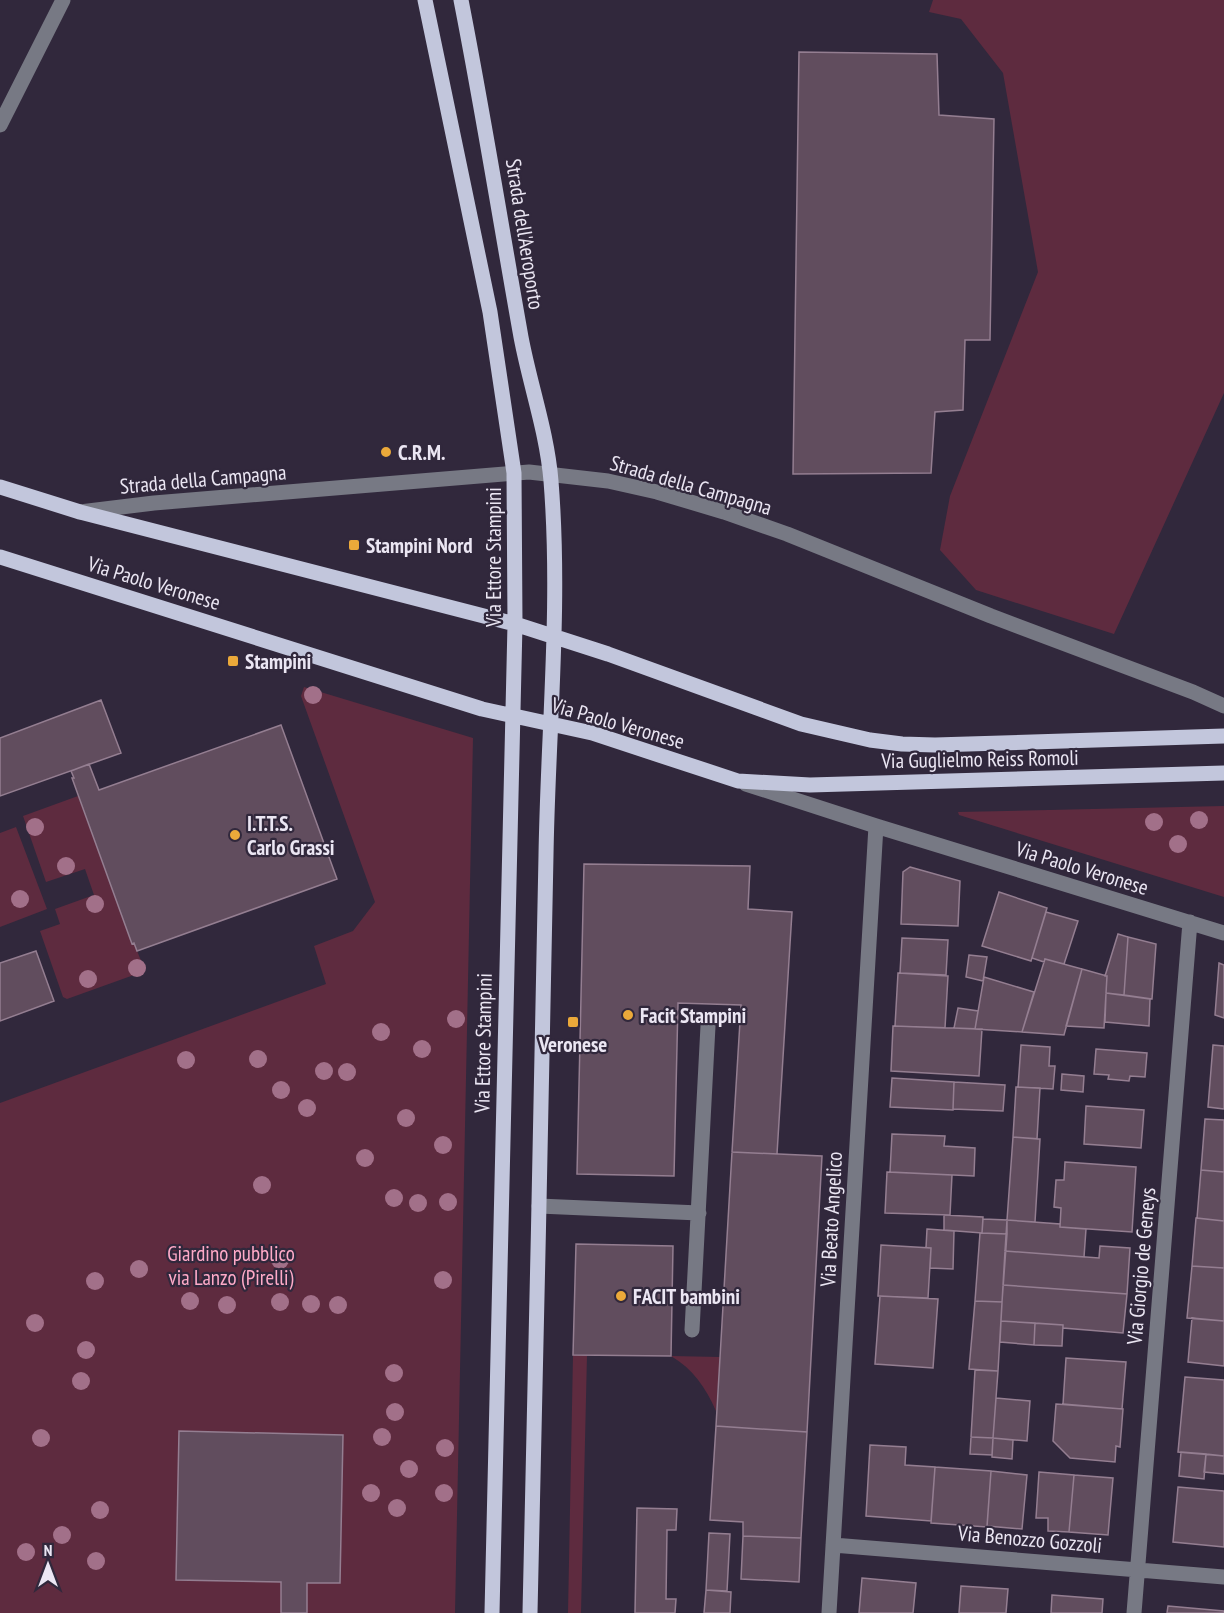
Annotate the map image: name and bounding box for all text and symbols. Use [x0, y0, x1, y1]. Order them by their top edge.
street label: Strada dell'Aeroporto [500, 157, 550, 311]
place label: C.R.M. [398, 439, 445, 466]
marker: C.R.M. [379, 445, 393, 459]
street label: Strada della Campagna [607, 449, 775, 521]
street label: Strada della Campagna [119, 458, 287, 500]
street label: Via Ettore Stampini [480, 487, 507, 628]
place label: Stampini Nord [366, 532, 473, 559]
marker: Stampini Nord [347, 538, 361, 552]
street label: Via Paolo Veronese [83, 550, 224, 616]
place label: Stampini [245, 648, 311, 675]
marker: Stampini [226, 654, 240, 668]
street label: Via Paolo Veronese [547, 691, 688, 755]
street label: Via Guglielmo Reiss Romoli [880, 744, 1079, 774]
place label: I.T.T.S. Carlo Grassi [247, 810, 335, 861]
marker: I.T.T.S. Carlo Grassi [228, 828, 242, 842]
street label: Via Paolo Veronese [1011, 835, 1152, 901]
street label: Via Ettore Stampini [468, 973, 498, 1114]
place label: Facit Stampini [640, 1002, 746, 1029]
marker: Facit Stampini [621, 1008, 635, 1022]
marker: Veronese [566, 1015, 580, 1029]
place label: Veronese [538, 1031, 607, 1058]
street label: Via Beato Angelico [814, 1151, 848, 1288]
street label: Via Giorgio de Geneys [1121, 1186, 1161, 1347]
park label: Giardino pubblico via Lanzo (Pirelli) [167, 1240, 295, 1291]
place label: FACIT bambini [633, 1283, 740, 1310]
marker: FACIT bambini [614, 1289, 628, 1303]
street label: Via Benozzo Gozzoli [956, 1519, 1103, 1559]
north arrow [18, 1535, 78, 1595]
text: N [44, 1540, 52, 1560]

